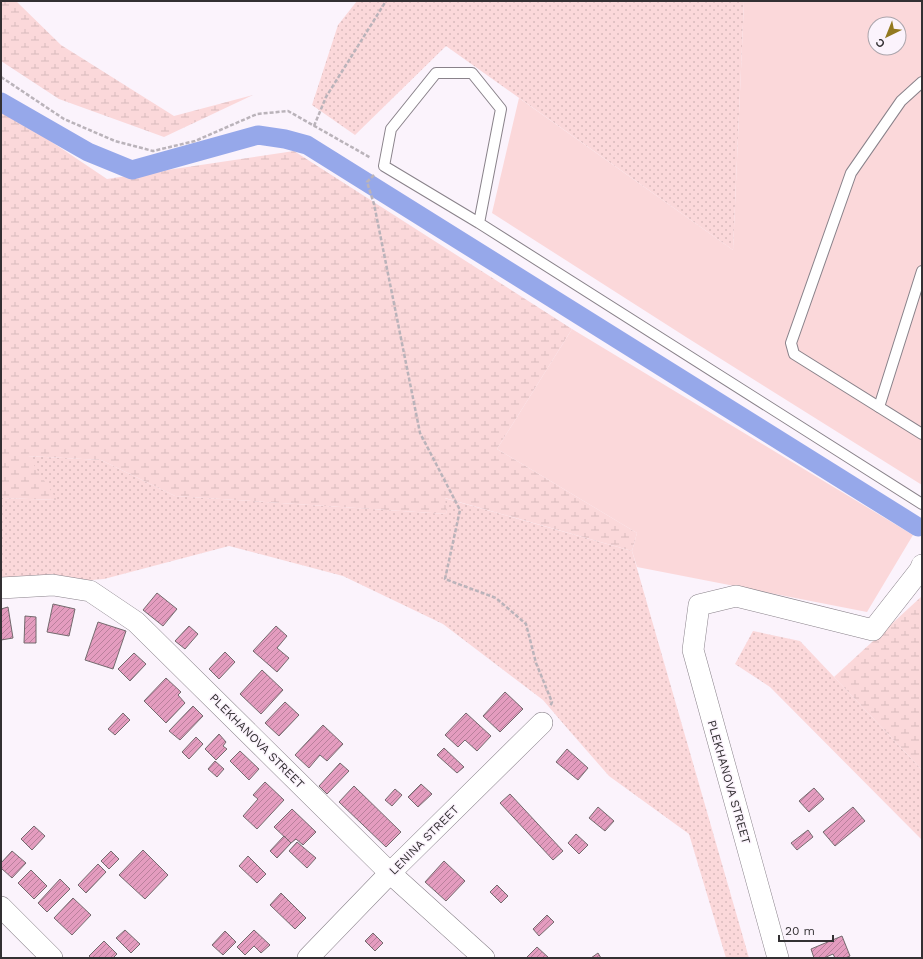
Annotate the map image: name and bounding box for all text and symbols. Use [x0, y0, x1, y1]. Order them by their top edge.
north arrow [867, 16, 907, 56]
text: С [873, 35, 888, 50]
street label: PLEKHANOVA STREET [207, 691, 307, 791]
street label: PLEKHANOVA STREET [705, 719, 753, 845]
street label: LENINA STREET [386, 802, 462, 878]
scale bar [779, 917, 833, 943]
text: 20 m [785, 924, 815, 938]

